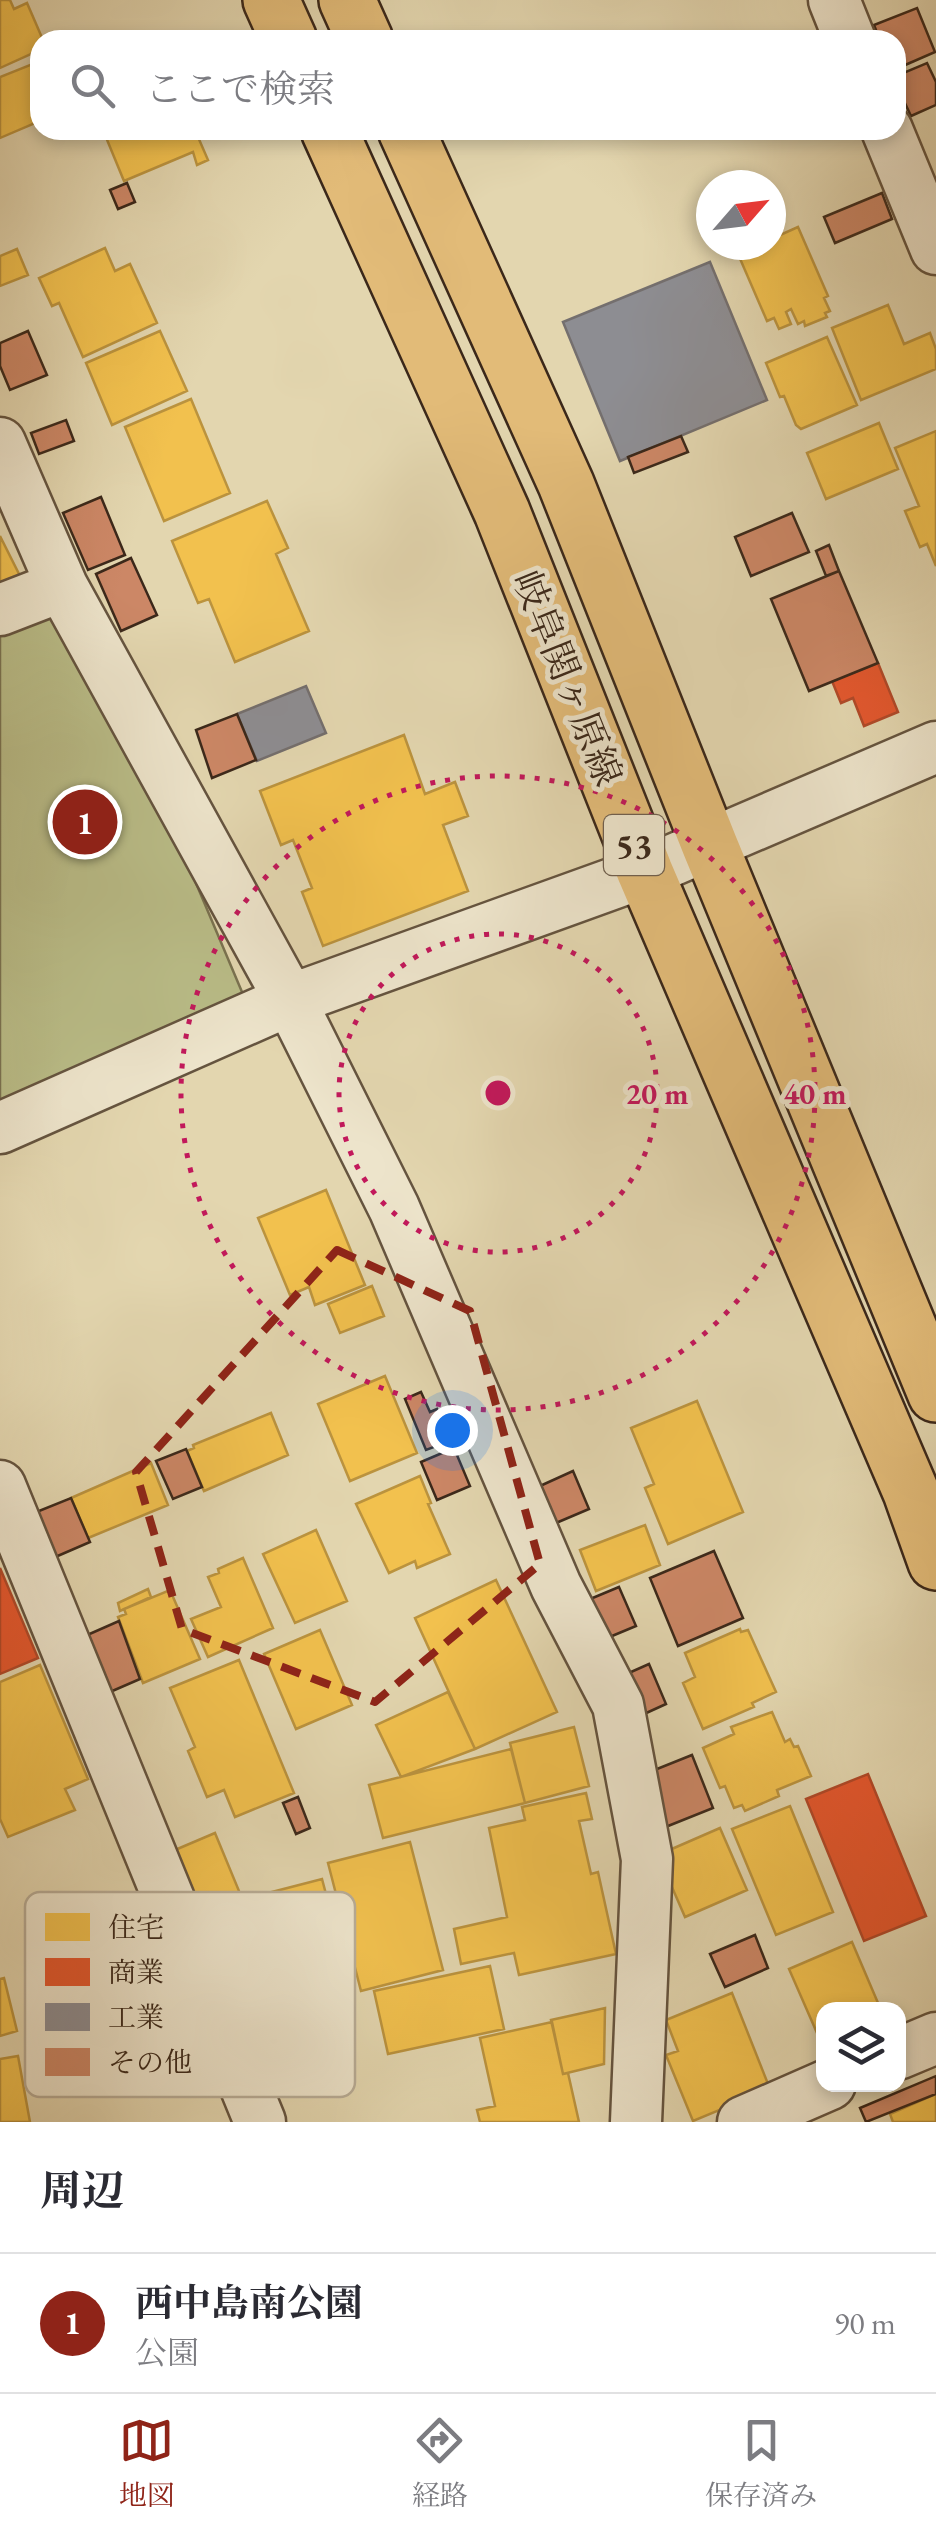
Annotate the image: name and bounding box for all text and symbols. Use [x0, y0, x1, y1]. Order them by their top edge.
search box [30, 30, 906, 140]
icon: search [65, 58, 120, 113]
text: ここで検索 [145, 64, 335, 113]
north arrow [696, 170, 786, 260]
street label: 岐阜関ヶ原線 [503, 563, 633, 793]
pin: 1 [52, 784, 118, 860]
road number: 53 [604, 815, 664, 875]
text: 20 m [625, 1074, 689, 1113]
text: 40 m [783, 1074, 847, 1113]
centre of rings [480, 1075, 516, 1111]
your location [427, 1405, 478, 1456]
legend [25, 1892, 355, 2097]
text: 住宅 [108, 1909, 164, 1945]
text: 商業 [108, 1954, 164, 1990]
text: 工業 [108, 1999, 164, 2035]
map controls [816, 2002, 906, 2092]
button: layers [816, 2002, 906, 2092]
text: その他 [108, 2044, 192, 2080]
text: 周辺 [40, 2163, 124, 2218]
text: 西中島南公園 [135, 2278, 363, 2327]
text: 1 [64, 2302, 81, 2344]
text: 90 m [834, 2302, 896, 2344]
text: 公園 [135, 2332, 199, 2374]
tab: 地図 [119, 2413, 175, 2513]
tab: 経路 [412, 2413, 468, 2513]
tab: 保存済み [705, 2413, 817, 2513]

